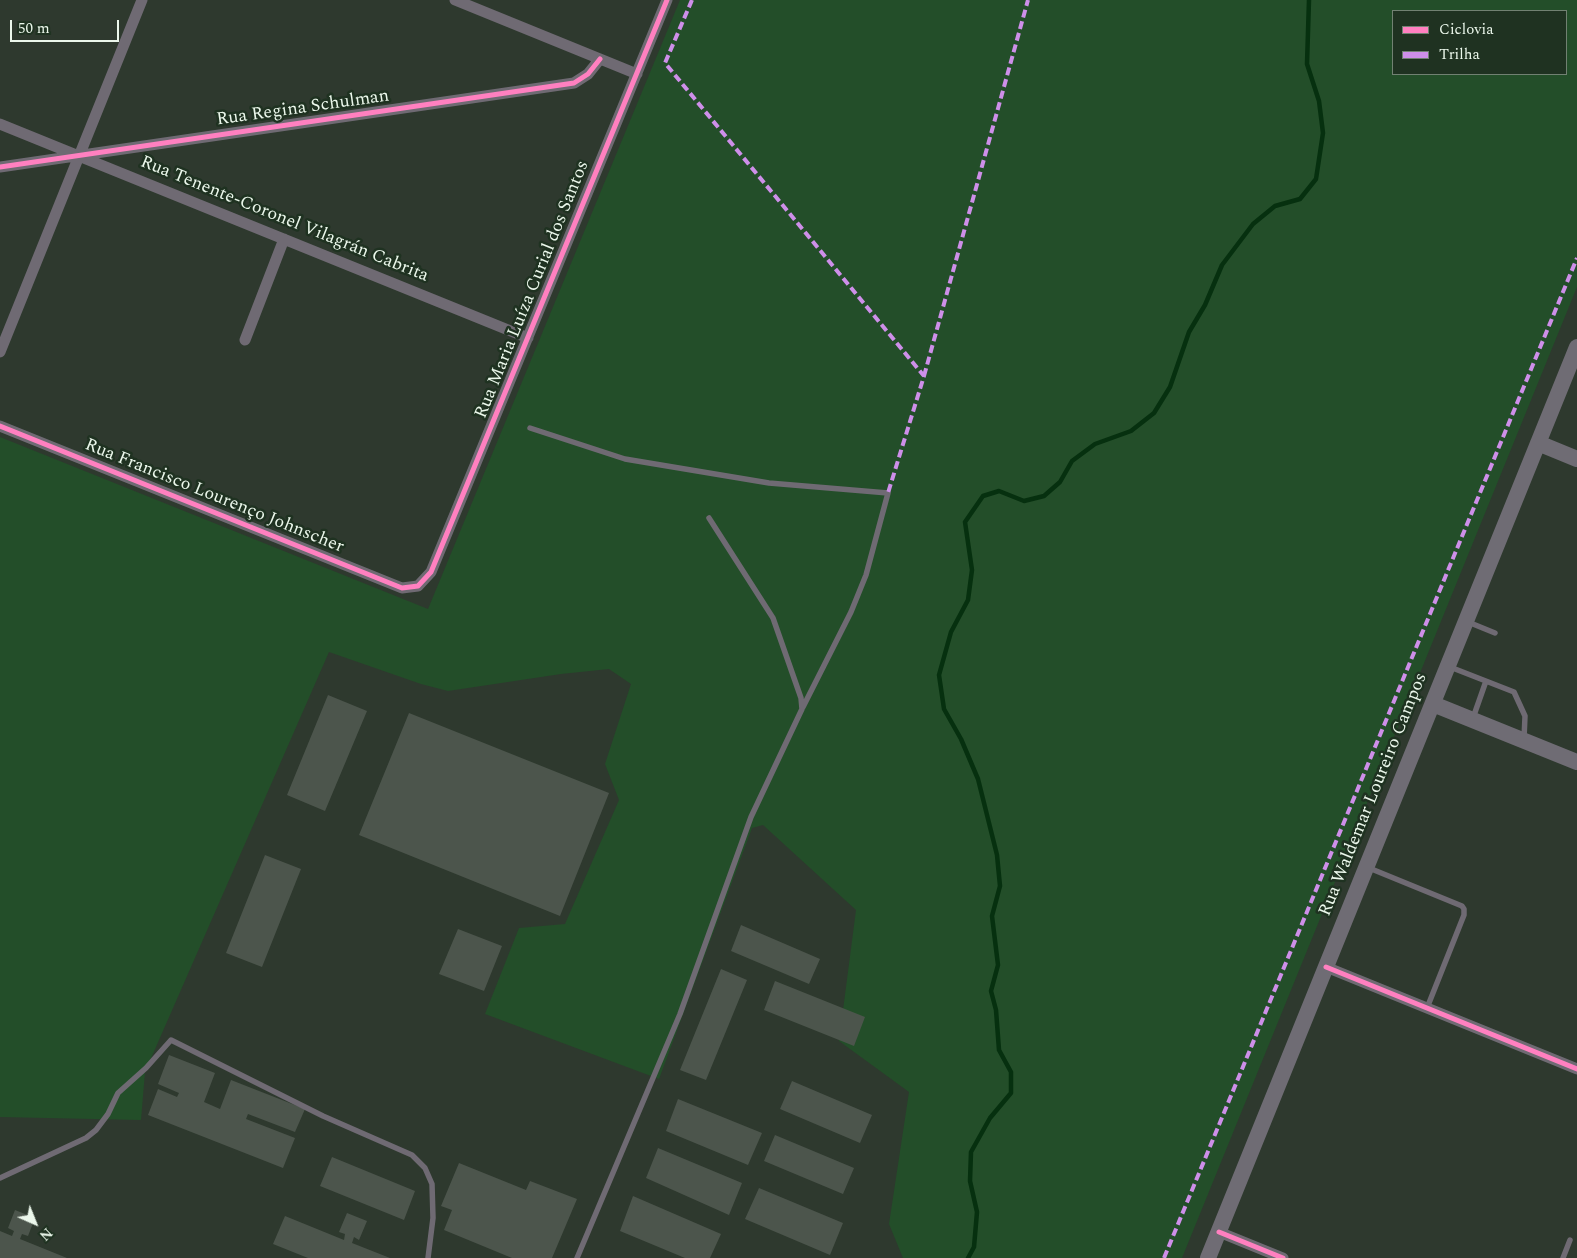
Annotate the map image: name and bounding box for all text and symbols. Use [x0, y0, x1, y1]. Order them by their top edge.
scale bar [12, 10, 121, 42]
legend [1392, 10, 1567, 75]
text: 50 m [18, 17, 50, 40]
text: Ciclovia [1439, 18, 1494, 41]
text: Trilha [1439, 43, 1480, 66]
street label: Rua Regina Schulman [215, 86, 391, 132]
street label: Rua Tenente-Coronel Vilagrán Cabrita [137, 152, 431, 288]
street label: Rua Maria Luíza Curial dos Santos [471, 158, 595, 422]
street label: Rua Francisco Lourenço Johnscher [81, 435, 347, 559]
street label: Rua Waldemar Loureiro Campos [1315, 670, 1433, 920]
north arrow [10, 1198, 60, 1248]
text: N [34, 1223, 57, 1246]

